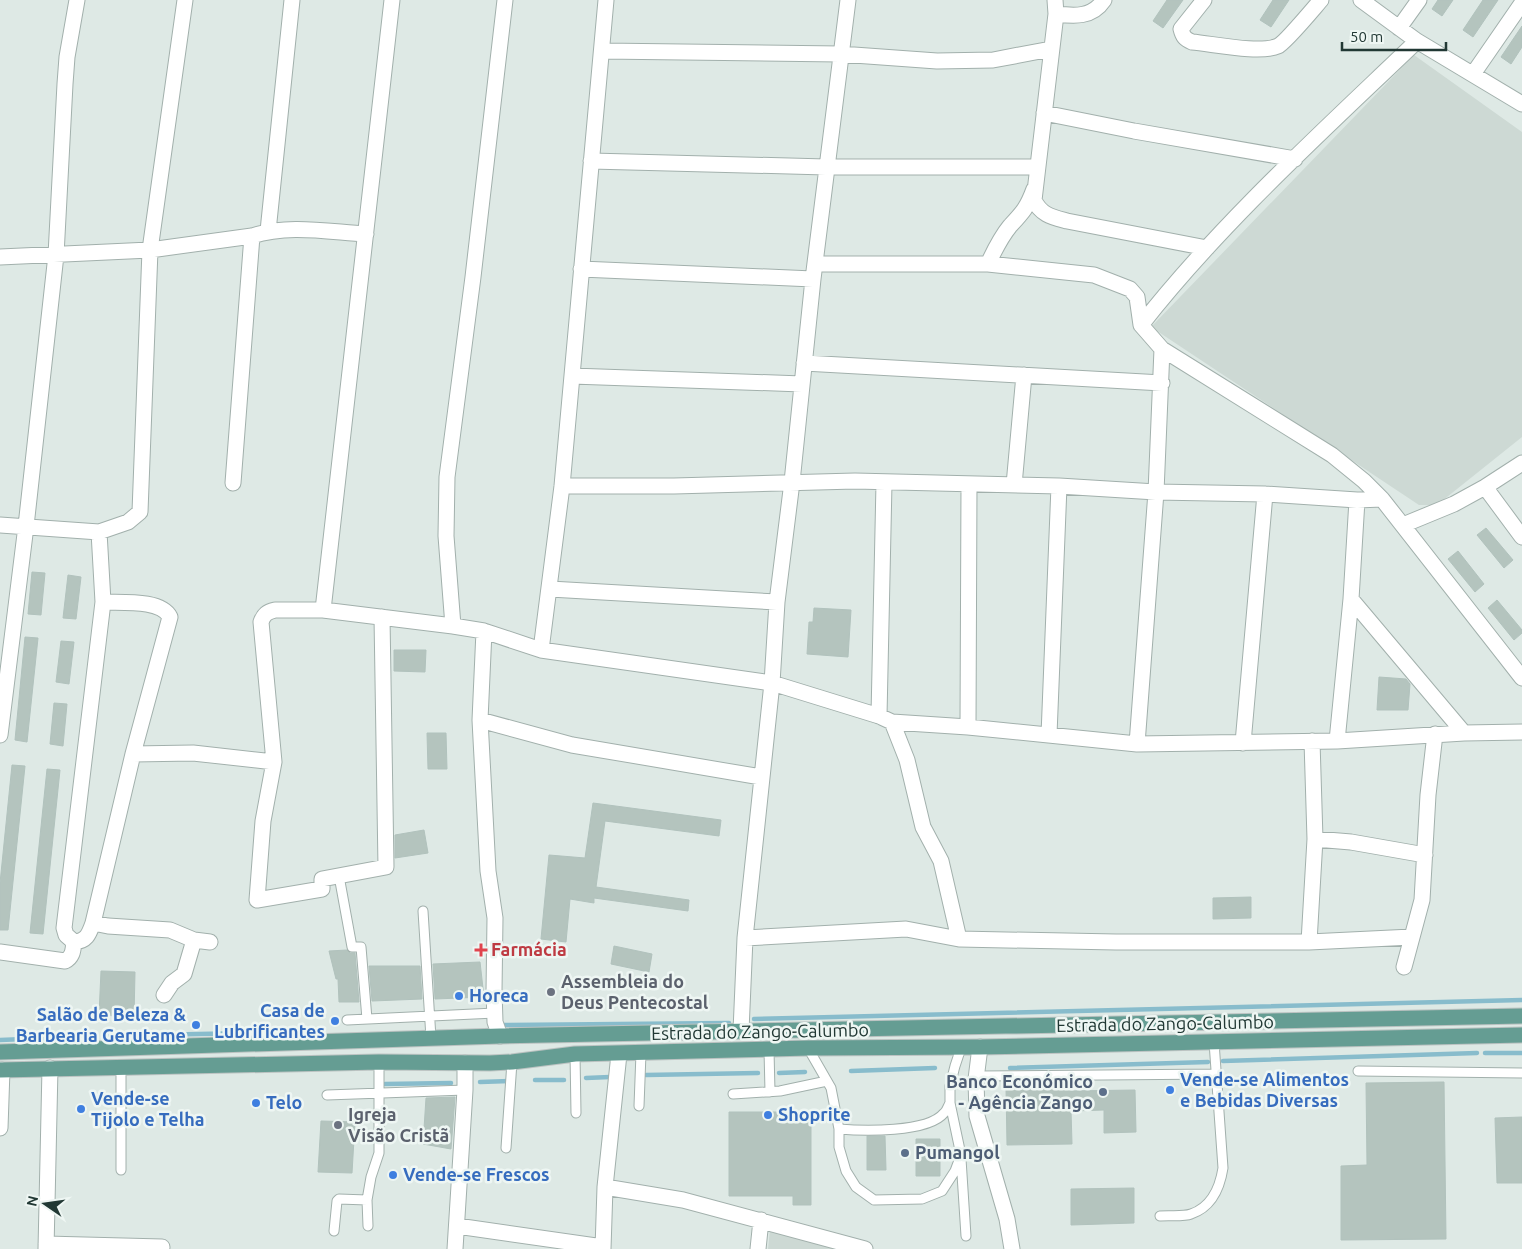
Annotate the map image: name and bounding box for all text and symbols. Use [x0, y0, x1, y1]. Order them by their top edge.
scale bar [1342, 20, 1446, 52]
text: 50 m [1350, 28, 1383, 45]
place label: Farmácia [491, 939, 567, 959]
marker: Farmácia [475, 944, 487, 956]
place label: Assembleia do Deus Pentecostal [561, 971, 709, 1012]
place label: Horeca [469, 985, 529, 1005]
marker: Assembleia do Deus Pentecostal [545, 986, 557, 998]
marker: Horeca [453, 990, 465, 1002]
place label: Casa de Lubrificantes [214, 1000, 325, 1041]
place label: Salão de Beleza & Barbearia Gerutame [16, 1004, 187, 1045]
street label: Estrada do Zango-Calumbo [1056, 1011, 1274, 1035]
marker: Casa de Lubrificantes [329, 1015, 341, 1027]
marker: Salão de Beleza & Barbearia Gerutame [190, 1019, 202, 1031]
street label: Estrada do Zango-Calumbo [651, 1019, 869, 1043]
place label: Vende-se Alimentos e Bebidas Diversas [1180, 1069, 1349, 1110]
place label: Banco Económico - Agência Zango [946, 1071, 1093, 1112]
marker: Vende-se Alimentos e Bebidas Diversas [1164, 1084, 1176, 1096]
marker: Banco Económico - Agência Zango [1097, 1086, 1109, 1098]
place label: Vende-se Tijolo e Telha [91, 1088, 204, 1129]
place label: Telo [266, 1092, 302, 1112]
marker: Telo [250, 1097, 262, 1109]
marker: Vende-se Tijolo e Telha [75, 1103, 87, 1115]
place label: Igreja Visão Cristã [348, 1104, 449, 1145]
place label: Shoprite [778, 1104, 851, 1124]
marker: Shoprite [762, 1109, 774, 1121]
marker: Igreja Visão Cristã [332, 1119, 344, 1131]
place label: Pumangol [915, 1142, 1000, 1162]
marker: Pumangol [899, 1147, 911, 1159]
place label: Vende-se Frescos [403, 1164, 549, 1184]
marker: Vende-se Frescos [387, 1169, 399, 1181]
north arrow [20, 1179, 70, 1229]
text: N [23, 1194, 41, 1208]

